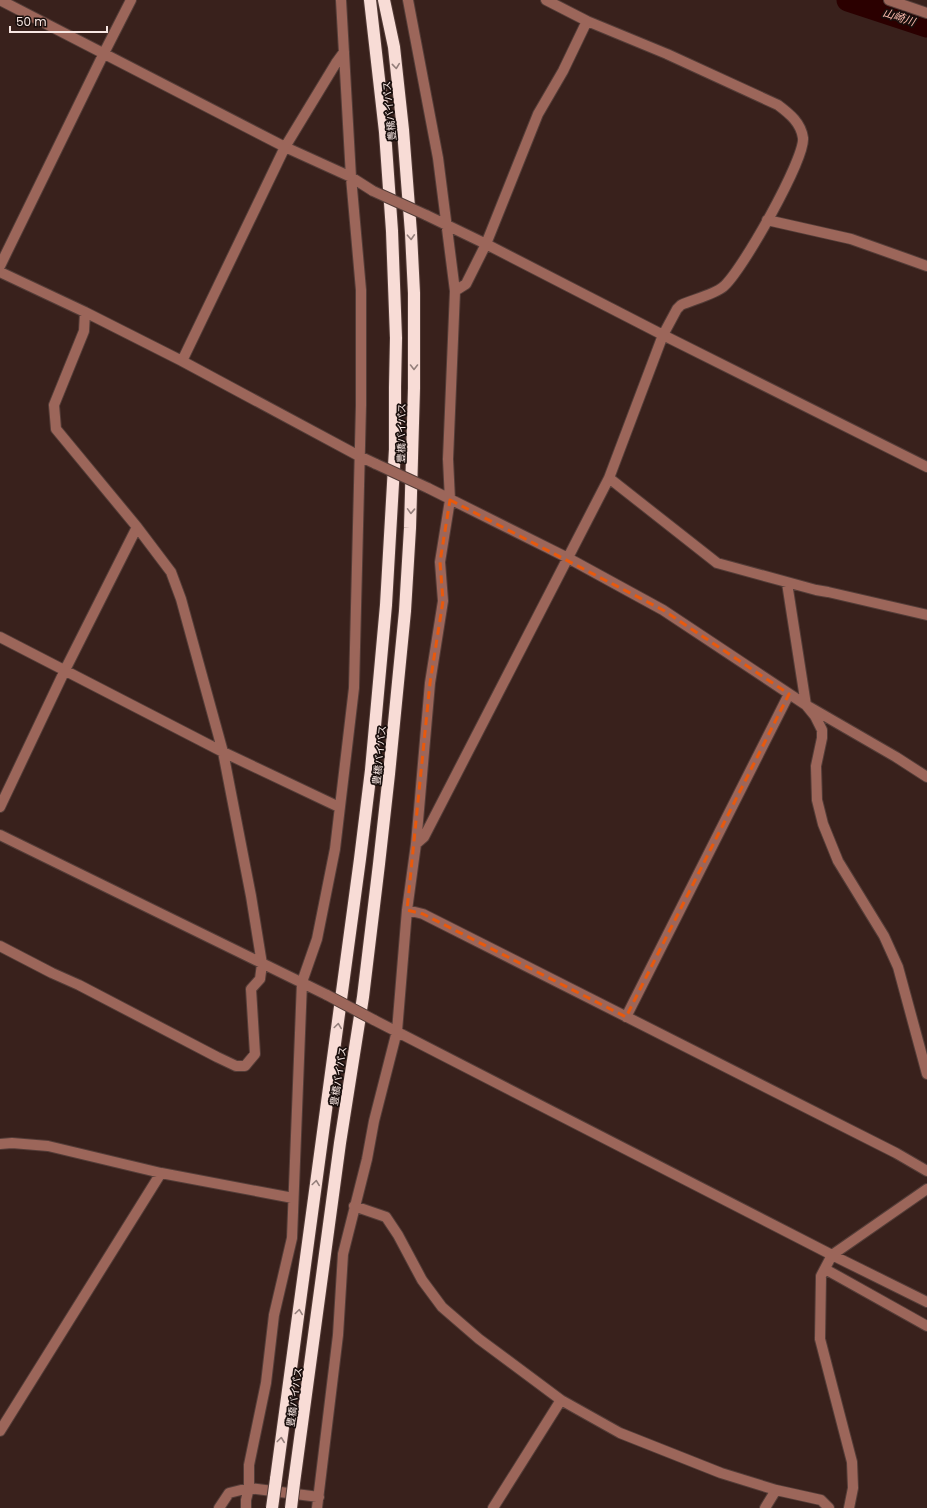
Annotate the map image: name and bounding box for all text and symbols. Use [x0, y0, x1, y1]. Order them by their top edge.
water label: 山崎川 [881, 4, 918, 30]
scale bar [10, 8, 107, 34]
text: 50 m [16, 13, 47, 30]
one-way arrow [391, 63, 400, 69]
street label: 豊橋バイパス [379, 80, 400, 141]
one-way arrow [407, 234, 415, 240]
one-way arrow [410, 364, 418, 370]
street label: 豊橋バイパス [393, 403, 410, 463]
one-way arrow [407, 508, 415, 514]
street label: 豊橋バイパス [369, 725, 390, 786]
one-way arrow [333, 1023, 342, 1029]
street label: 豊橋バイパス [326, 1045, 351, 1107]
one-way arrow [311, 1180, 320, 1186]
one-way arrow [294, 1309, 303, 1315]
street label: 豊橋バイパス [283, 1366, 306, 1428]
one-way arrow [276, 1437, 285, 1443]

